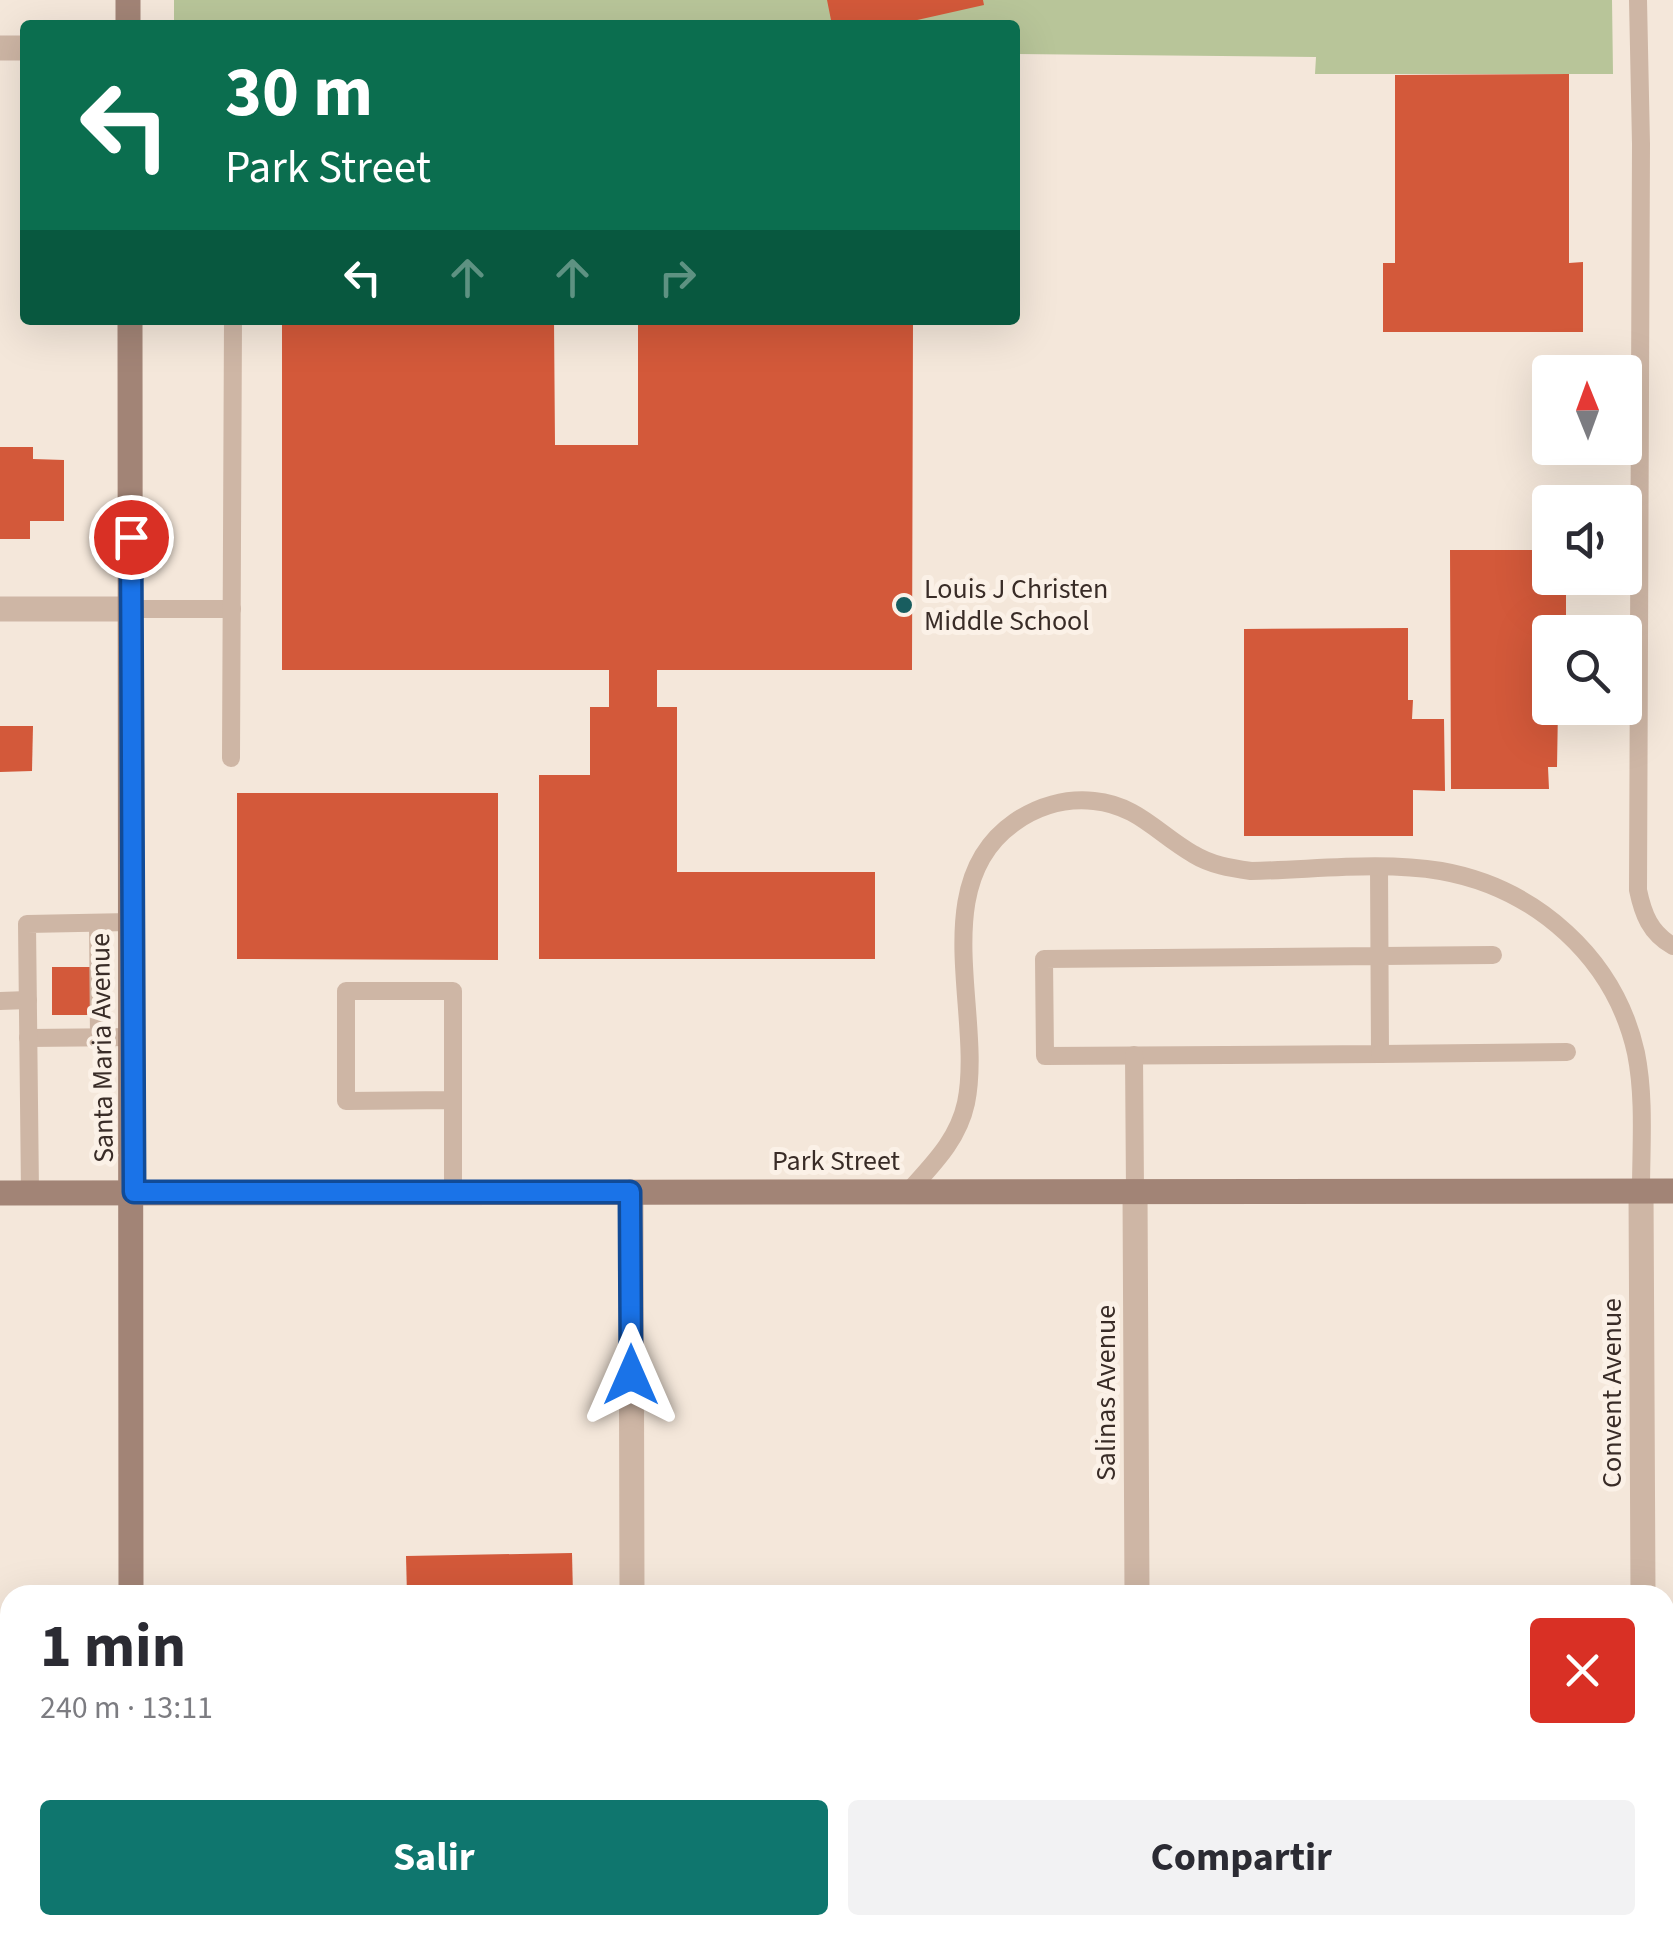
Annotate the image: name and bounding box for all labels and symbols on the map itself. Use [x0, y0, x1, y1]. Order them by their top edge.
north arrow [1532, 355, 1642, 465]
pin [89, 495, 174, 580]
place label: Louis J Christen Middle School [924, 569, 1108, 641]
marker: Louis J Christen Middle School [893, 594, 915, 616]
street label: Santa Maria Avenue [80, 933, 124, 1163]
street label: Park Street [772, 1141, 901, 1181]
street label: Convent Avenue [1592, 1298, 1632, 1488]
street label: Salinas Avenue [1086, 1305, 1126, 1481]
position arrow [579, 1323, 683, 1427]

